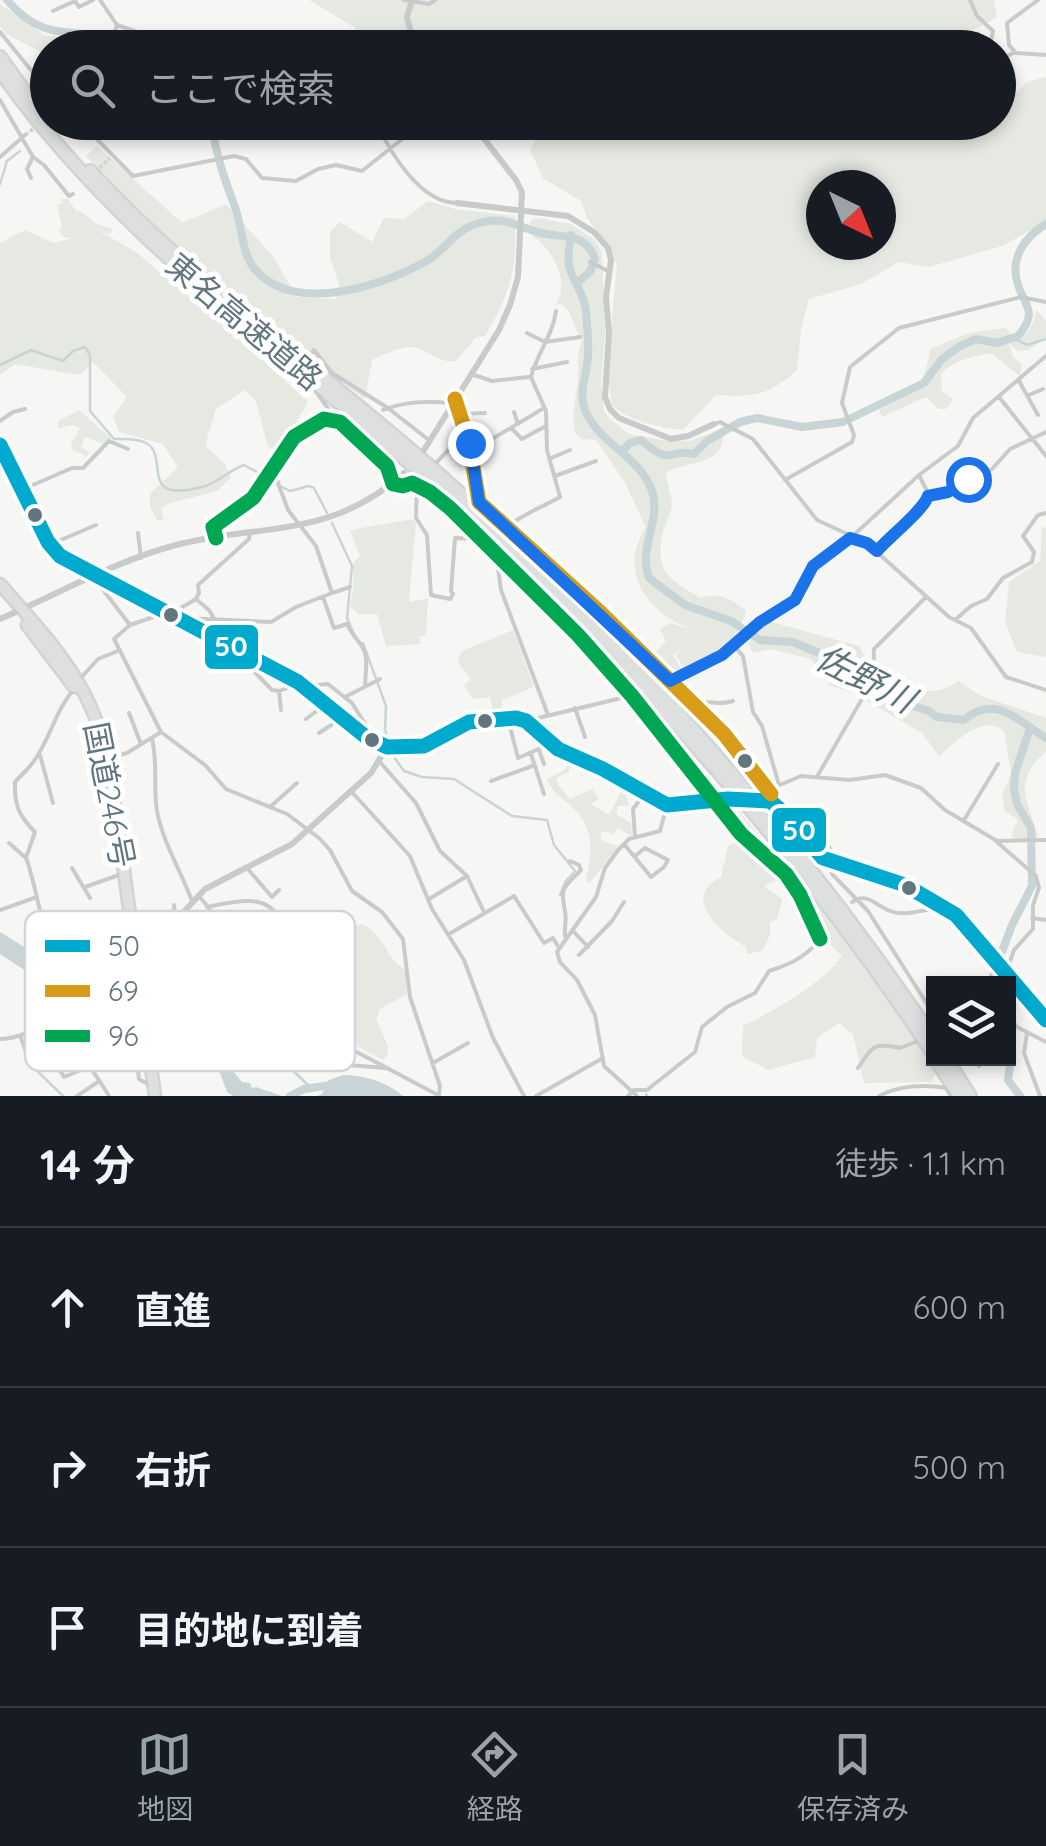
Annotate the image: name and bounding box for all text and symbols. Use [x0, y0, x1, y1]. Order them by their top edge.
search box [30, 30, 1016, 140]
icon: search [65, 58, 120, 113]
text: ここで検索 [145, 64, 335, 112]
north arrow [806, 170, 896, 260]
street label: 東名高速道路 [158, 244, 331, 398]
route end [448, 421, 494, 467]
route start [946, 457, 992, 503]
unlabelled marker [25, 505, 45, 525]
unlabelled marker [161, 605, 181, 625]
line badge: 50 [203, 623, 260, 671]
text: 50 [214, 628, 248, 663]
water label: 佐野川 [809, 635, 926, 723]
unlabelled marker [475, 711, 495, 731]
street label: 国道246号 [76, 719, 144, 871]
unlabelled marker [362, 730, 382, 750]
unlabelled marker [735, 751, 755, 771]
line badge: 50 [770, 806, 828, 854]
text: 50 [782, 812, 816, 847]
unlabelled marker [899, 878, 919, 898]
legend [25, 911, 355, 1071]
text: 50 [108, 928, 140, 963]
text: 69 [108, 973, 139, 1008]
map controls [926, 976, 1016, 1066]
button: layers [926, 976, 1016, 1066]
text: 96 [108, 1018, 139, 1053]
text: 14 分 [40, 1138, 135, 1191]
text: 徒歩 · 1.1 km [835, 1143, 1006, 1183]
icon: ahead [40, 1280, 95, 1335]
text: 直進 [135, 1286, 211, 1334]
text: 600 m [913, 1287, 1006, 1327]
icon: right [40, 1440, 95, 1495]
text: 右折 [135, 1446, 211, 1494]
text: 500 m [913, 1447, 1006, 1487]
icon: arrive [40, 1600, 95, 1655]
text: 目的地に到着 [135, 1606, 363, 1654]
tab: 地図 [137, 1727, 193, 1827]
tab: 経路 [467, 1727, 523, 1827]
tab: 保存済み [797, 1727, 909, 1827]

